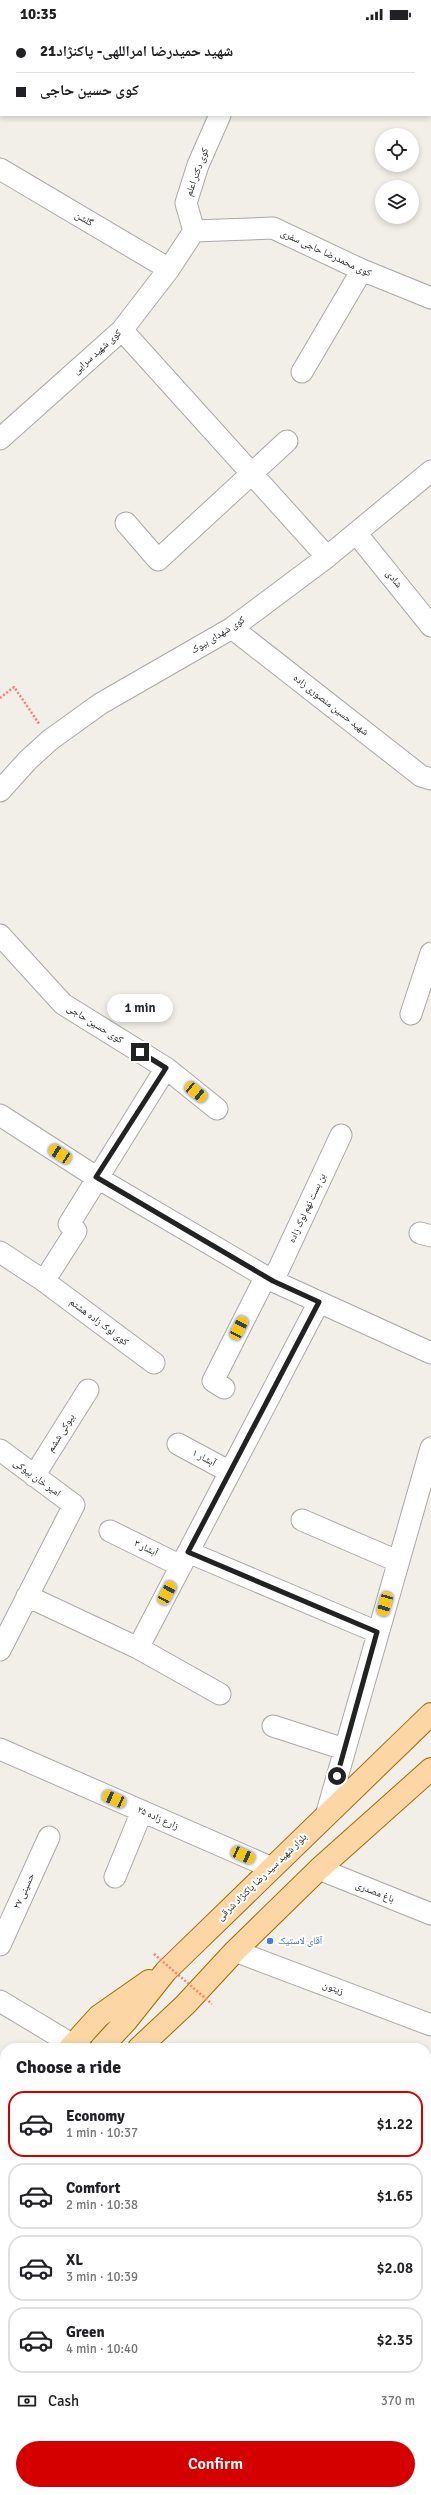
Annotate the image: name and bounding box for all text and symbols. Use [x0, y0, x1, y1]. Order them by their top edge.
text: 10:35 [20, 5, 57, 23]
text: شهید حمیدرضا امراللهی- پاکنژاد21 [40, 42, 233, 60]
text: کوی حسین حاجی [40, 81, 139, 99]
map controls [375, 128, 419, 224]
button: locate [375, 128, 419, 172]
street label: کوی دکتر اعلم [183, 146, 212, 198]
button: layers [375, 180, 419, 224]
street label: گلشن [73, 209, 96, 229]
street label: کوی محمدرضا حاجی سفری [279, 227, 373, 279]
street label: کوی شهید سرایی [70, 327, 124, 377]
street label: شادی [383, 568, 405, 591]
street label: کوی شهدای بیوک [189, 614, 247, 656]
street label: شهید حسین منصوری زاده [291, 672, 371, 738]
callout: 1 min [107, 994, 173, 1022]
text: 1 min [124, 1000, 156, 1016]
street label: کوی حسین حاجی [65, 1002, 125, 1046]
route end [131, 1043, 149, 1061]
car [183, 1080, 209, 1104]
car [47, 1142, 73, 1166]
street label: بن بست نهم لوک زاده [286, 1171, 329, 1245]
street label: کوی لوک زاده هشتم [67, 1296, 131, 1349]
car [228, 1315, 250, 1341]
street label: بیوکی ششم [45, 1411, 78, 1455]
street label: آبشار ۱ [190, 1447, 218, 1469]
street label: امیر خان بیوکی [11, 1457, 63, 1499]
street label: آبشار ۳ [132, 1537, 160, 1559]
car [156, 1580, 178, 1606]
car [376, 1591, 394, 1617]
route start [328, 1767, 346, 1785]
car [101, 1789, 127, 1809]
street label: زارع زاده ۲۵ [135, 1804, 181, 1832]
street label: بلوار شهید سید رضا پاکنژاد شرقی [215, 1831, 310, 1923]
car [230, 1845, 256, 1865]
street label: حسینی ۲۷ [11, 1871, 37, 1911]
street label: باغ مصدری [354, 1879, 396, 1905]
place label: آقای لاستیک [278, 1935, 323, 1947]
marker: آقای لاستیک [265, 1936, 275, 1946]
street label: زیتون [321, 1979, 345, 1997]
text: Choose a ride [16, 2056, 121, 2078]
icon: car [18, 2106, 54, 2142]
text: Economy [66, 2107, 125, 2125]
text: $1.22 [376, 2115, 413, 2133]
text: 1 min · 10:37 [66, 2125, 138, 2141]
icon: car [18, 2178, 54, 2214]
text: Comfort [66, 2179, 120, 2197]
text: $1.65 [376, 2187, 413, 2205]
text: 2 min · 10:38 [66, 2197, 138, 2213]
icon: car [18, 2250, 54, 2286]
text: XL [66, 2251, 83, 2269]
text: $2.08 [376, 2259, 413, 2277]
text: 3 min · 10:39 [66, 2269, 138, 2285]
icon: car [18, 2322, 54, 2358]
text: Green [66, 2323, 105, 2341]
text: $2.35 [376, 2331, 413, 2349]
text: 4 min · 10:40 [66, 2341, 138, 2357]
icon: cash [16, 2390, 38, 2412]
text: Cash [48, 2392, 79, 2410]
text: 370 m [381, 2393, 415, 2409]
button: Confirm [16, 2441, 415, 2487]

